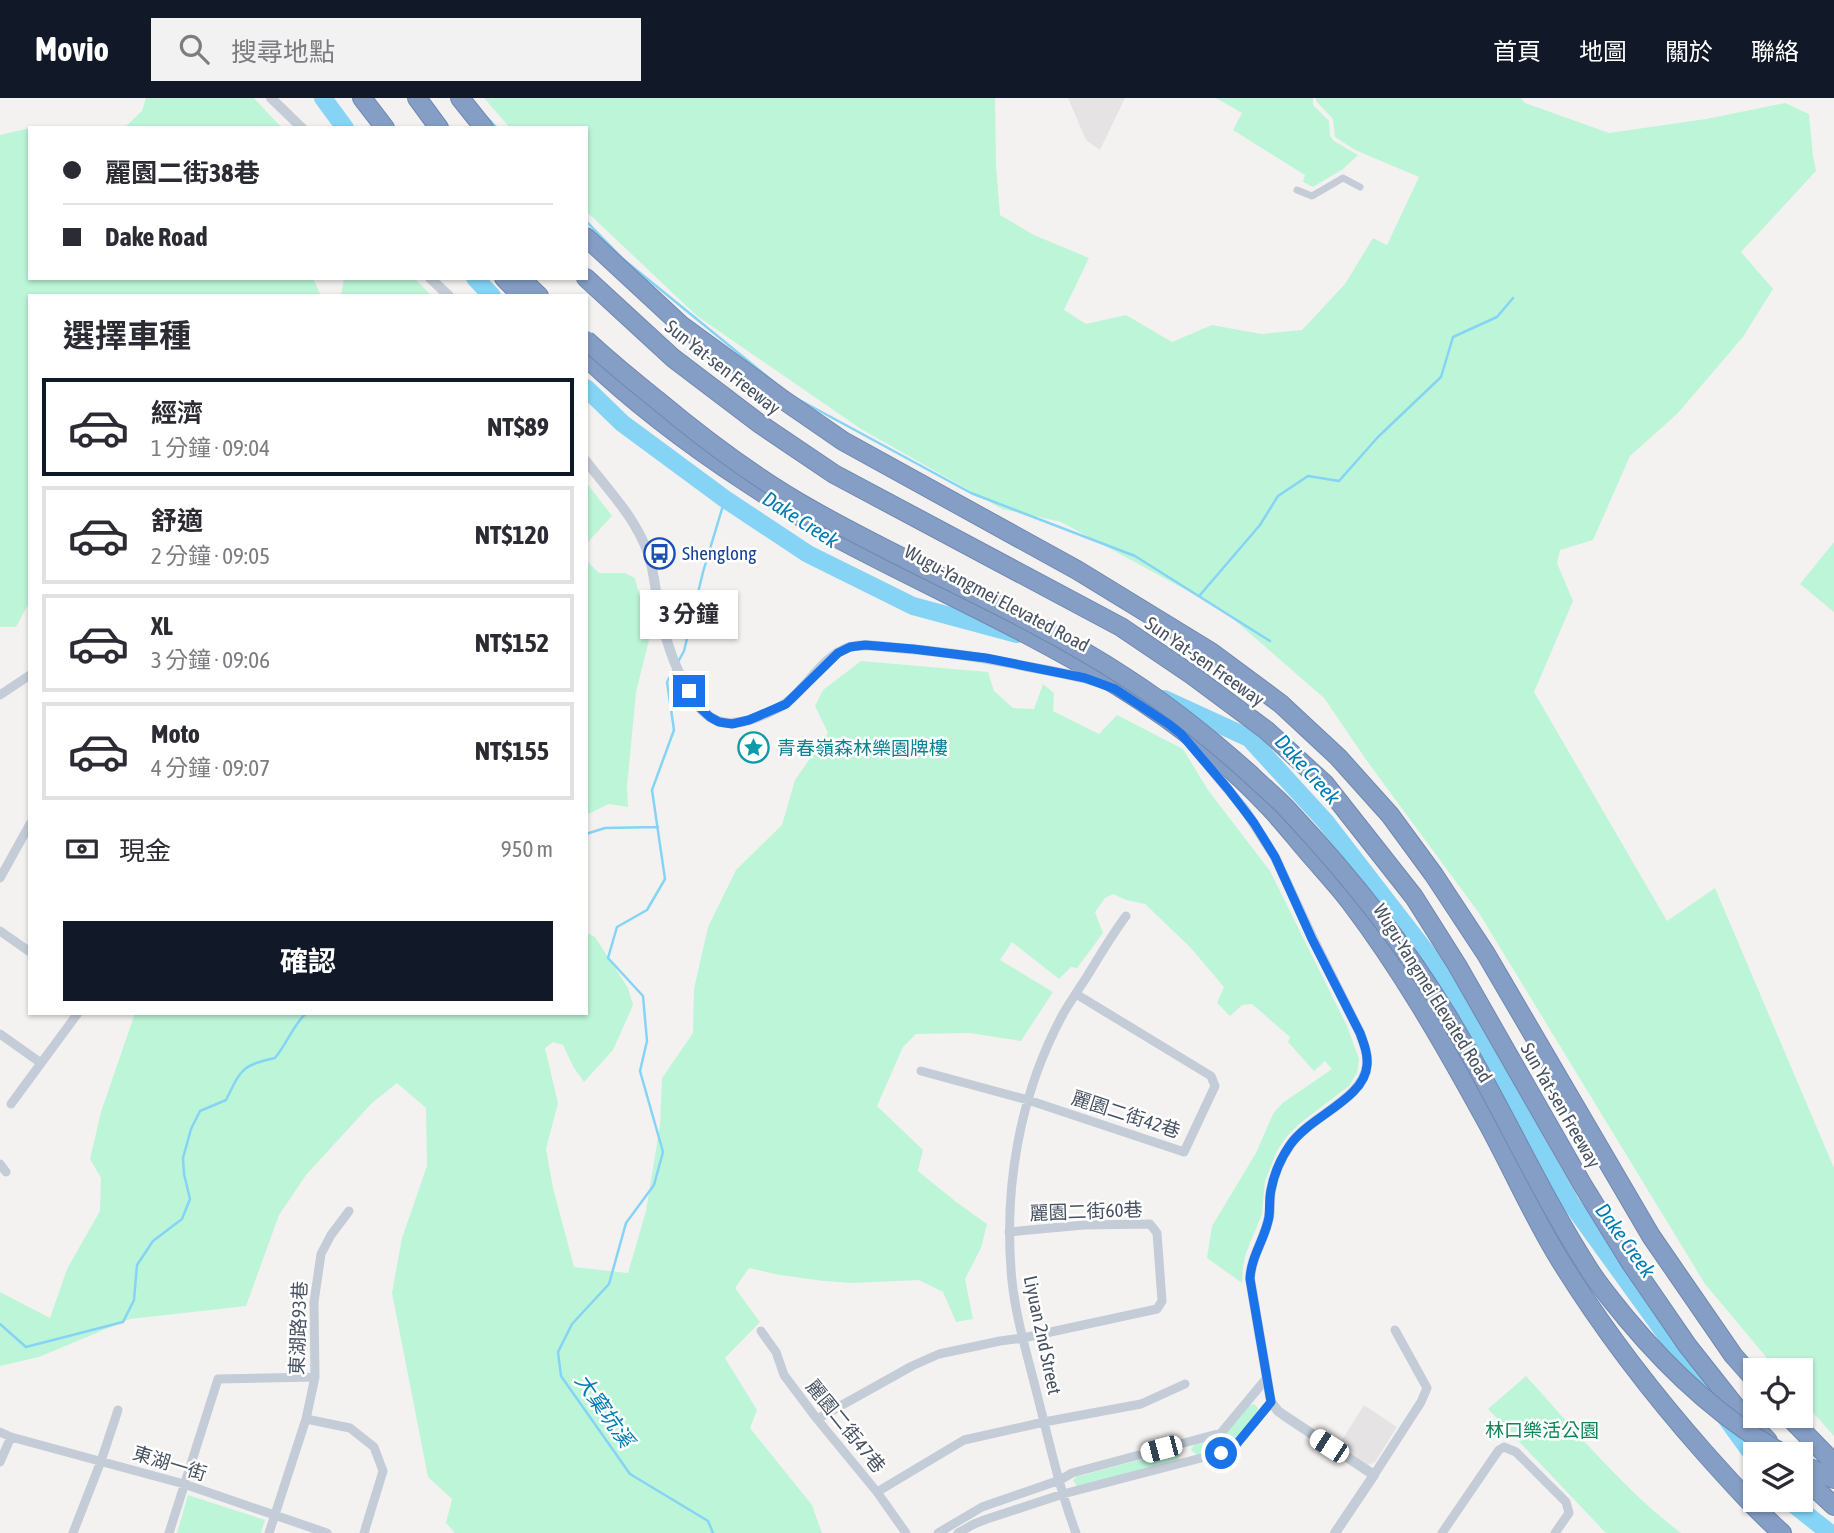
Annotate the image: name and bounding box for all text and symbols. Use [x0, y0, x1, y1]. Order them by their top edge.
search box [151, 18, 641, 81]
text: Movio [35, 30, 109, 68]
icon: search [175, 30, 213, 68]
text: 搜尋地點 [231, 37, 335, 67]
text: 首頁 [1493, 38, 1541, 65]
text: 地圖 [1579, 38, 1627, 65]
text: 關於 [1665, 38, 1713, 65]
text: 聯絡 [1751, 38, 1799, 65]
text: 麗園二街38巷 [105, 158, 259, 188]
text: Dake Road [105, 222, 208, 252]
street label: Sun Yat-sen Freeway [661, 315, 785, 419]
text: 選擇車種 [63, 317, 191, 354]
icon: car [67, 396, 130, 459]
text: 經濟 [151, 398, 203, 428]
text: NT$89 [487, 412, 549, 442]
text: 1 分鐘 · 09:04 [151, 435, 270, 461]
water label: Dake Creek [759, 486, 844, 553]
icon: car [67, 504, 130, 567]
text: 舒適 [151, 506, 203, 536]
text: NT$120 [475, 520, 549, 550]
bus stop icon: Shenglong [642, 536, 676, 570]
street label: Wugu-Yangmei Elevated Road [901, 540, 1093, 656]
place label: Shenglong [682, 542, 757, 564]
text: 2 分鐘 · 09:05 [151, 543, 270, 569]
callout: 3 分鐘 [640, 589, 738, 638]
text: 3 分鐘 [659, 601, 719, 627]
text: XL [151, 611, 173, 641]
icon: car [67, 612, 130, 675]
street label: Sun Yat-sen Freeway [1141, 612, 1269, 710]
text: NT$152 [475, 628, 549, 658]
text: 3 分鐘 · 09:06 [151, 647, 270, 673]
route end [673, 675, 705, 707]
text: Moto [151, 719, 200, 749]
icon: car [67, 720, 130, 783]
water label: Dake Creek [1270, 729, 1346, 809]
place icon: 青春嶺森林樂園牌樓 [737, 731, 771, 765]
text: NT$155 [475, 736, 549, 766]
place label: 青春嶺森林樂園牌樓 [777, 737, 948, 759]
text: 4 分鐘 · 09:07 [151, 755, 270, 781]
icon: cash [63, 830, 101, 868]
text: 現金 [119, 836, 171, 866]
text: 950 m [501, 836, 553, 862]
street label: Wugu-Yangmei Elevated Road [1369, 900, 1497, 1086]
button: 確認 [63, 921, 553, 1001]
street label: Sun Yat-sen Freeway [1516, 1039, 1606, 1171]
street label: 麗園二街42巷 [1069, 1086, 1183, 1142]
street label: 麗園二街60巷 [1029, 1198, 1143, 1224]
water label: Dake Creek [1591, 1198, 1661, 1282]
street label: Liyuan 2nd Street [1020, 1274, 1066, 1396]
street label: 東湖路93巷 [285, 1281, 311, 1375]
map controls [1743, 1358, 1813, 1512]
button: locate [1743, 1358, 1813, 1428]
water label: 大窠坑溪 [571, 1369, 641, 1454]
street label: 麗園二街47巷 [802, 1375, 890, 1477]
park label: 林口樂活公園 [1485, 1419, 1599, 1441]
car [1306, 1426, 1353, 1466]
car [1138, 1433, 1185, 1465]
route start [1205, 1437, 1237, 1469]
street label: 東湖一街 [130, 1441, 210, 1485]
button: layers [1743, 1442, 1813, 1512]

